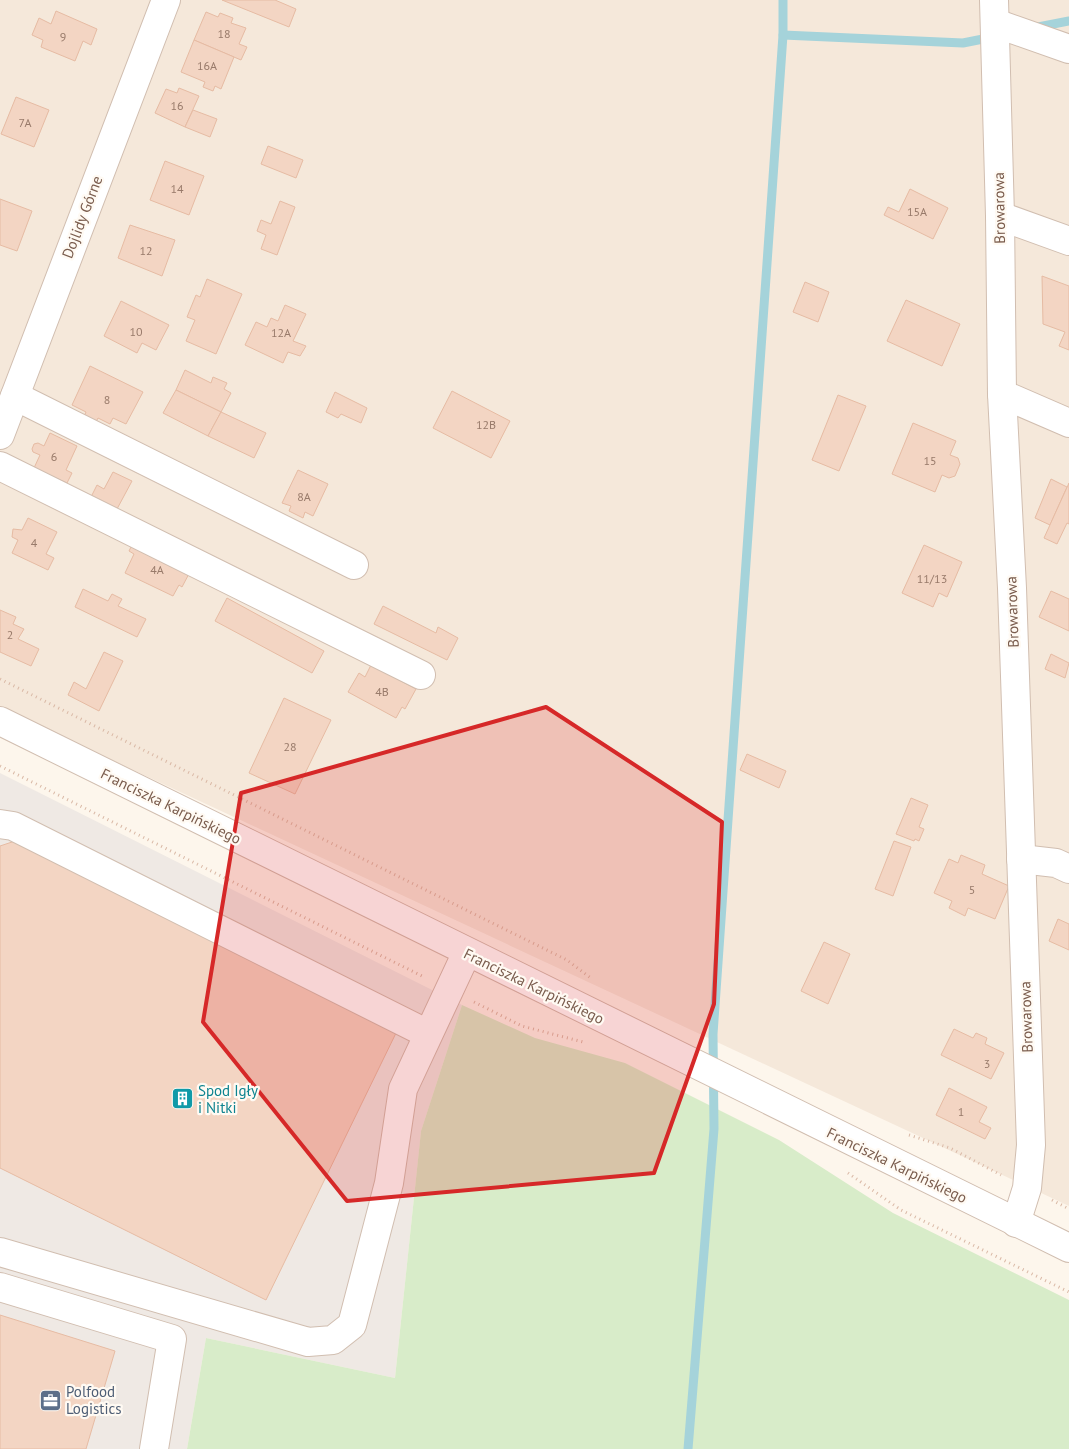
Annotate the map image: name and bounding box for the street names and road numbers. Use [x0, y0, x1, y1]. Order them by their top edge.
street label: Browarowa [989, 172, 1009, 244]
street label: Dojlidy Górne [58, 173, 106, 261]
street label: Browarowa [1001, 576, 1023, 648]
street label: Franciszka Karpińskiego [98, 764, 244, 848]
street label: Franciszka Karpińskiego [461, 944, 607, 1028]
street label: Browarowa [1015, 981, 1037, 1053]
street label: Franciszka Karpińskiego [824, 1123, 970, 1207]

